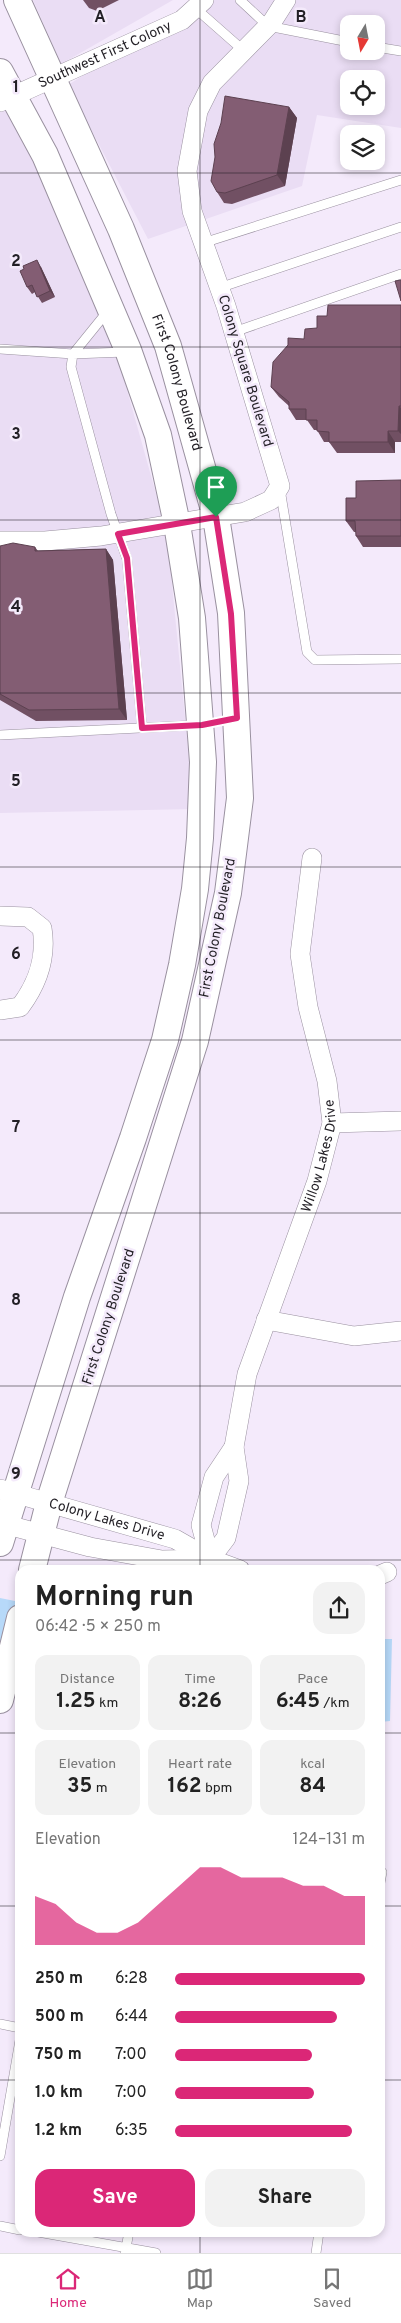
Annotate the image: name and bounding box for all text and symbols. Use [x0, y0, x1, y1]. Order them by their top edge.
text: A [94, 8, 106, 28]
text: B [295, 8, 307, 28]
north arrow [340, 15, 385, 60]
map controls [340, 15, 385, 170]
street label: Southwest First Colony [36, 17, 174, 92]
button: locate [340, 70, 385, 115]
text: 1 [13, 78, 19, 98]
button: layers [340, 125, 385, 170]
text: 2 [11, 252, 21, 272]
street label: Colony Square Boulevard [214, 293, 276, 449]
street label: First Colony Boulevard [148, 312, 205, 453]
text: 3 [11, 425, 21, 445]
pin [195, 466, 237, 517]
icon: arrive [202, 473, 230, 501]
text: 4 [11, 598, 21, 618]
text: 5 [11, 772, 21, 792]
street label: First Colony Boulevard [196, 857, 240, 999]
text: 6 [11, 945, 21, 965]
street label: Willow Lakes Drive [298, 1099, 340, 1215]
text: 7 [12, 1118, 20, 1138]
street label: First Colony Boulevard [79, 1247, 139, 1387]
text: 8 [11, 1291, 21, 1311]
text: 9 [11, 1465, 21, 1485]
street label: Colony Lakes Drive [47, 1495, 167, 1544]
text: Morning run [35, 1580, 194, 1616]
button: share [313, 1582, 365, 1634]
text: 06:42 · 5 × 250 m [35, 1617, 161, 1637]
text: Distance [60, 1671, 115, 1688]
text: Time [184, 1671, 216, 1688]
text: Pace [297, 1671, 328, 1688]
text: 1.25 [56, 1688, 96, 1715]
text: 8:26 [178, 1688, 222, 1715]
text: 6:45 [276, 1688, 320, 1715]
text: km [96, 1695, 118, 1712]
text: /km [320, 1695, 350, 1712]
text: Elevation [59, 1756, 116, 1773]
text: Heart rate [168, 1756, 232, 1773]
text: kcal [300, 1756, 325, 1773]
text: 35 [67, 1773, 92, 1800]
text: 162 [168, 1773, 202, 1800]
text: 84 [299, 1773, 326, 1800]
text: m [92, 1780, 108, 1797]
text: bpm [202, 1780, 232, 1797]
text: Elevation [35, 1830, 101, 1850]
text: 124–131 m [292, 1830, 365, 1850]
text: 250 m [35, 1969, 83, 1989]
text: 6:28 [115, 1969, 148, 1989]
text: 500 m [35, 2007, 84, 2027]
text: 6:44 [115, 2007, 148, 2027]
text: 750 m [35, 2045, 82, 2065]
text: 7:00 [115, 2045, 147, 2065]
text: 1.0 km [35, 2083, 83, 2103]
text: 7:00 [115, 2083, 147, 2103]
text: 1.2 km [35, 2121, 82, 2141]
text: 6:35 [115, 2121, 148, 2141]
button: Save [35, 2169, 195, 2227]
button: Share [205, 2169, 365, 2227]
tab: Home [50, 2265, 87, 2312]
tab: Map [186, 2265, 214, 2312]
tab: Saved [313, 2265, 351, 2312]

